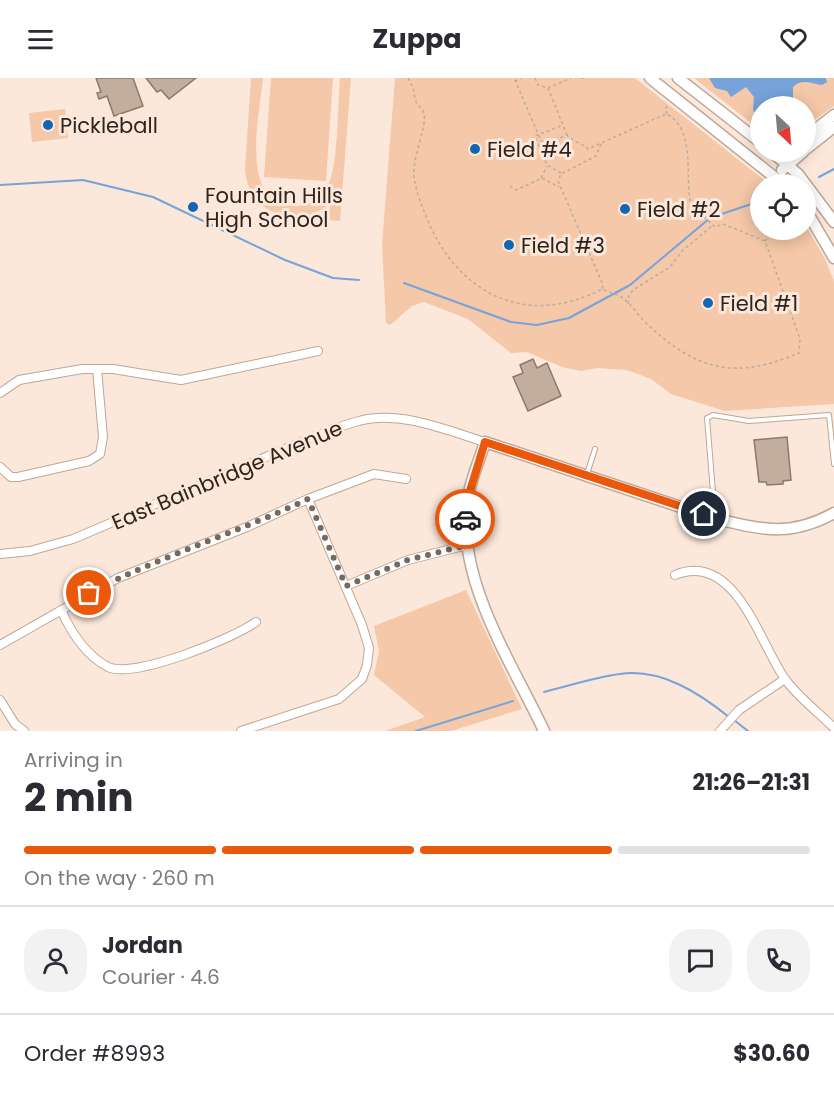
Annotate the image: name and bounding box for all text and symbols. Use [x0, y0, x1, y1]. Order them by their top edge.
text: Zuppa [372, 20, 462, 57]
icon: menu [24, 23, 57, 56]
icon: heart [777, 23, 810, 56]
north arrow [750, 96, 816, 162]
map controls [750, 96, 816, 240]
place label: Pickleball [60, 111, 158, 140]
marker: Pickleball [41, 118, 55, 132]
place label: Field #4 [487, 135, 572, 164]
marker: Field #4 [468, 142, 482, 156]
button: locate [750, 174, 816, 240]
place label: Fountain Hills High School [205, 181, 343, 234]
place label: Field #2 [637, 195, 720, 224]
marker: Fountain Hills High School [186, 200, 200, 214]
marker: Field #2 [618, 202, 632, 216]
place label: Field #3 [521, 231, 605, 260]
marker: Field #3 [502, 238, 516, 252]
place label: Field #1 [720, 289, 798, 318]
marker: Field #1 [701, 296, 715, 310]
street label: East Bainbridge Avenue [107, 413, 347, 537]
pin [678, 488, 729, 539]
courier [435, 489, 495, 549]
icon: home [687, 497, 720, 530]
icon: car [449, 503, 482, 536]
pin [63, 567, 114, 618]
icon: bag [72, 576, 105, 609]
text: Arriving in [24, 746, 123, 774]
text: 21:26–21:31 [692, 767, 810, 798]
text: 2 min [24, 770, 134, 825]
text: On the way · 260 m [24, 864, 214, 892]
button: person [24, 929, 87, 992]
button: chat [669, 929, 732, 992]
button: phone [747, 929, 810, 992]
text: Jordan [102, 930, 183, 961]
text: Courier · 4.6 [102, 963, 220, 991]
text: Order #8993 [24, 1038, 165, 1069]
text: $30.60 [733, 1038, 810, 1069]

